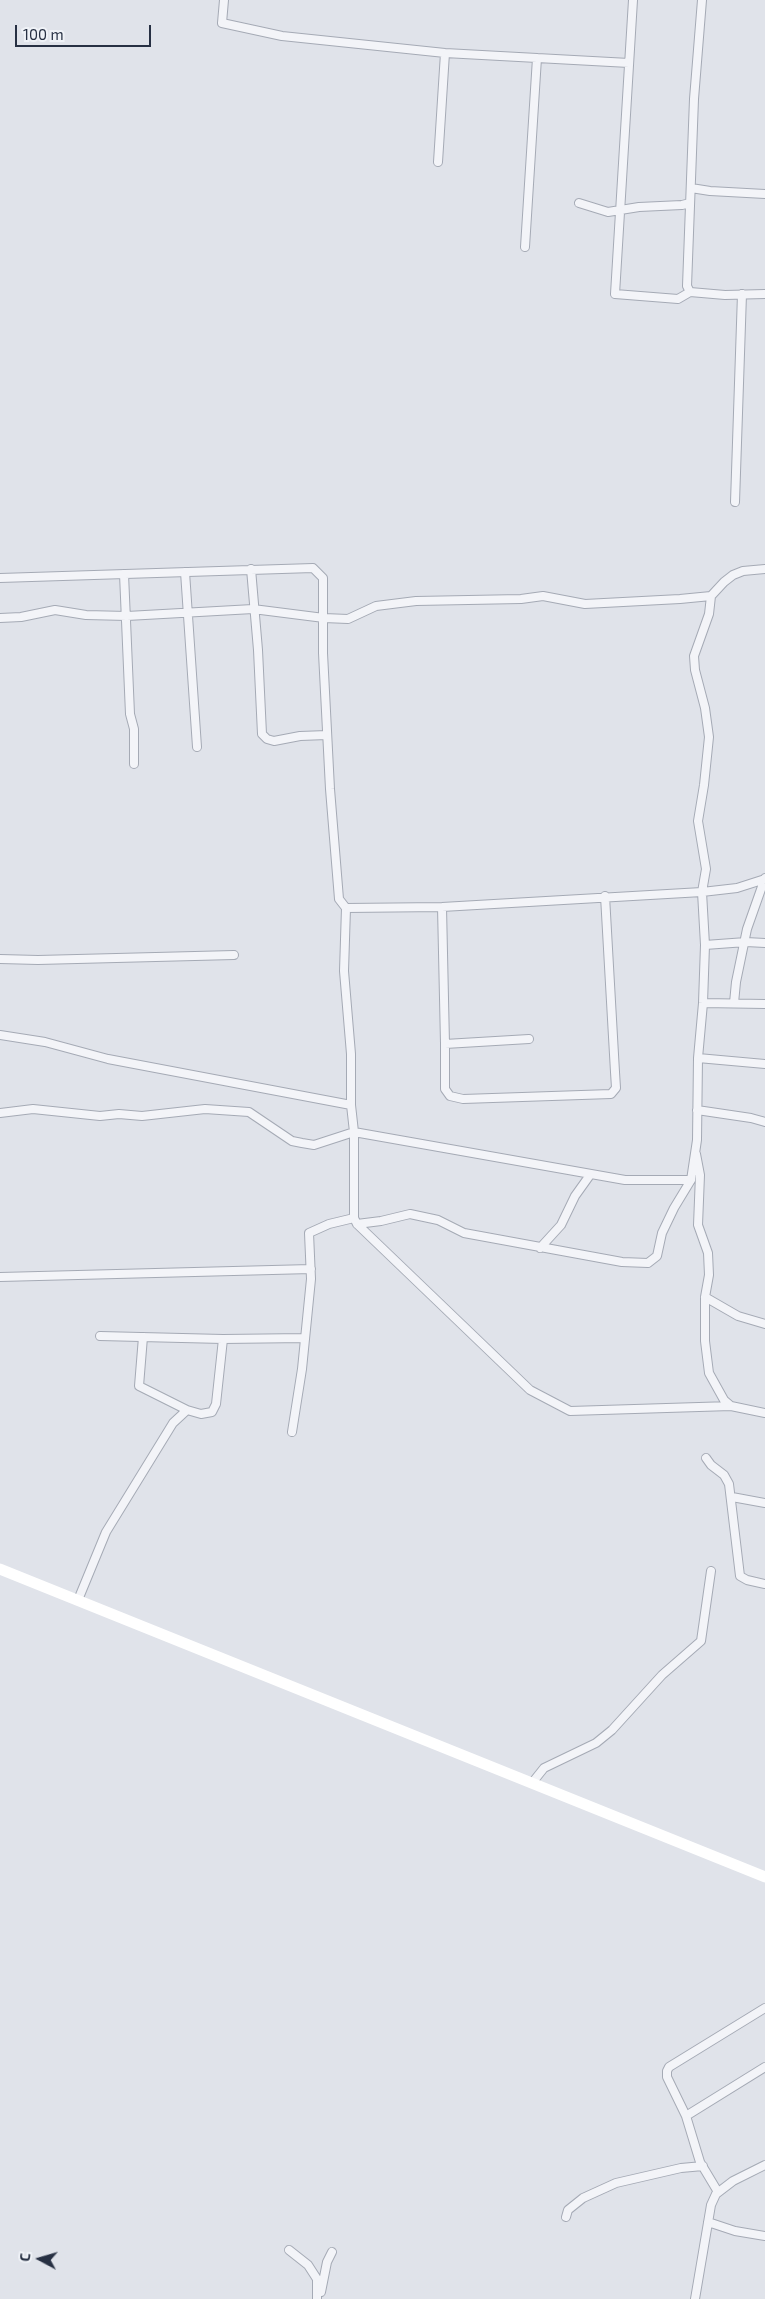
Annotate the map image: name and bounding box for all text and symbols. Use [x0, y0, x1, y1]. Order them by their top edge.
scale bar [18, 15, 154, 47]
text: 100 m [23, 25, 64, 43]
north arrow [15, 2234, 65, 2284]
text: С [16, 2252, 33, 2262]

